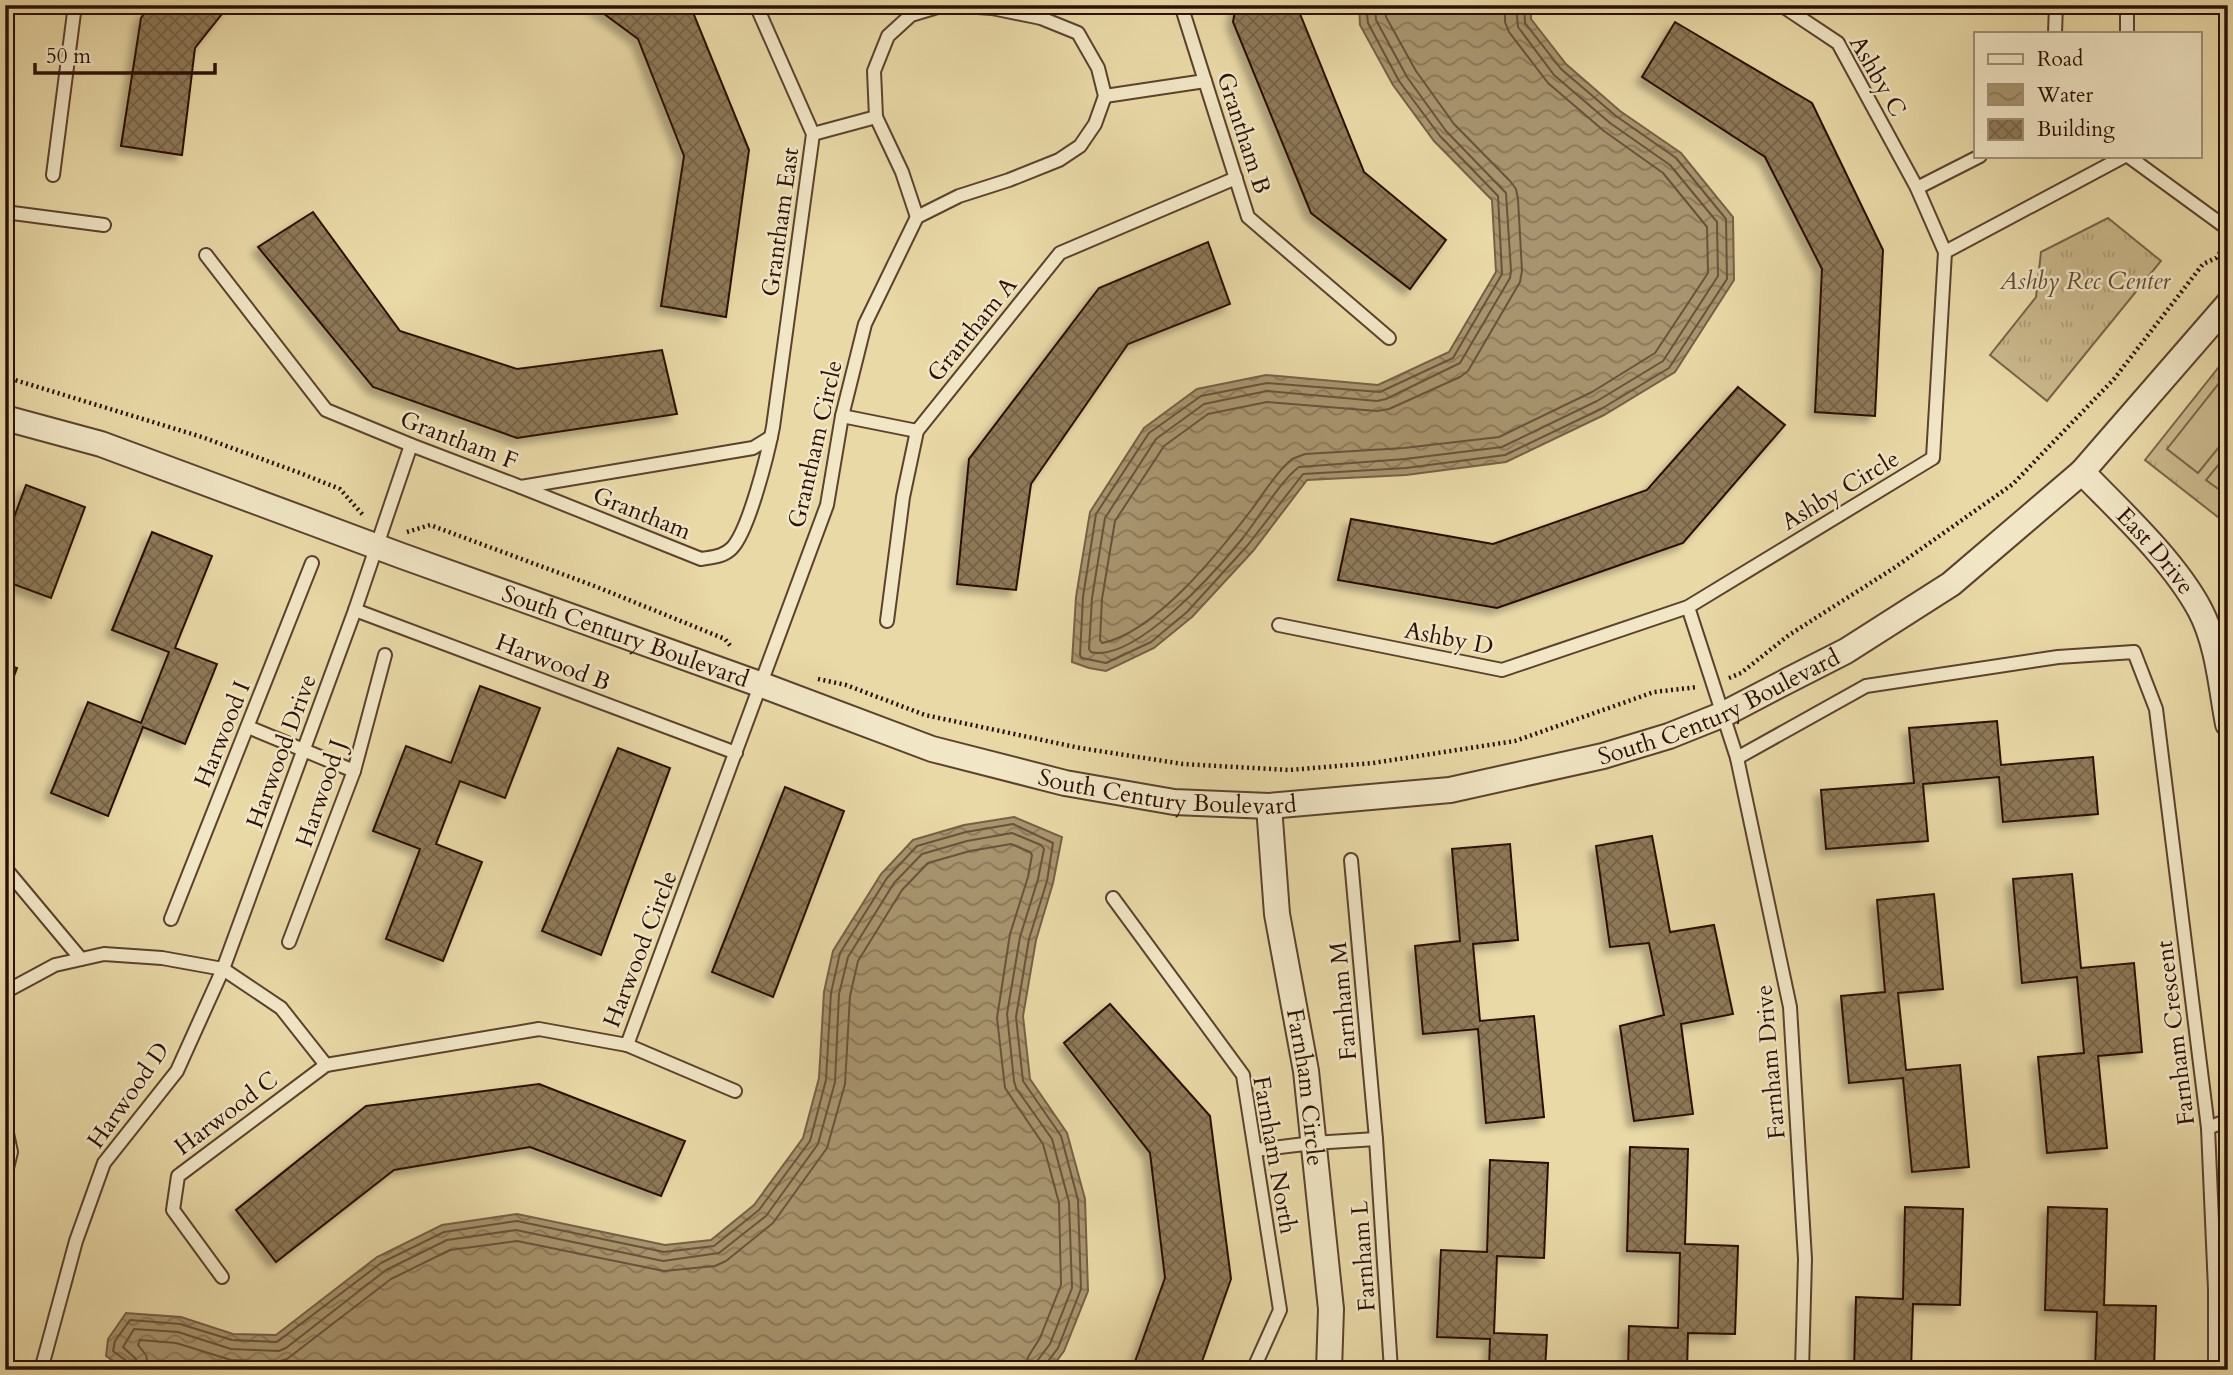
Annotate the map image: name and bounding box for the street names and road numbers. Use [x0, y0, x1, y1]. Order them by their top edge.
street label: Ashby C [1841, 30, 1914, 123]
street label: Grantham B [1208, 68, 1279, 198]
street label: Grantham East [754, 145, 807, 299]
street label: Grantham A [920, 269, 1026, 389]
street label: Grantham Circle [780, 357, 851, 531]
street label: Grantham F [395, 403, 522, 478]
street label: Ashby Circle [1775, 442, 1905, 539]
street label: Grantham [588, 479, 696, 548]
street label: East Drive [2109, 500, 2202, 601]
street label: South Century Boulevard [497, 577, 754, 696]
street label: Ashby D [1402, 614, 1496, 663]
street label: Harwood B [491, 626, 615, 699]
street label: South Century Boulevard [1594, 641, 1846, 774]
street label: Harwood Drive [238, 670, 325, 833]
street label: Harwood I [186, 676, 259, 792]
street label: Harwood J [288, 735, 355, 851]
street label: South Century Boulevard [1034, 761, 1298, 823]
street label: Harwood Circle [595, 866, 686, 1032]
street label: Farnham Crescent [2148, 938, 2203, 1127]
street label: Farnham M [1322, 940, 1365, 1062]
street label: Farnham Drive [1747, 983, 1794, 1140]
street label: Farnham Circle [1278, 1006, 1332, 1168]
street label: Harwood D [80, 1035, 177, 1155]
street label: Harwood C [168, 1064, 285, 1163]
street label: Farnham North [1244, 1074, 1305, 1237]
street label: Farnham L [1343, 1199, 1384, 1313]

